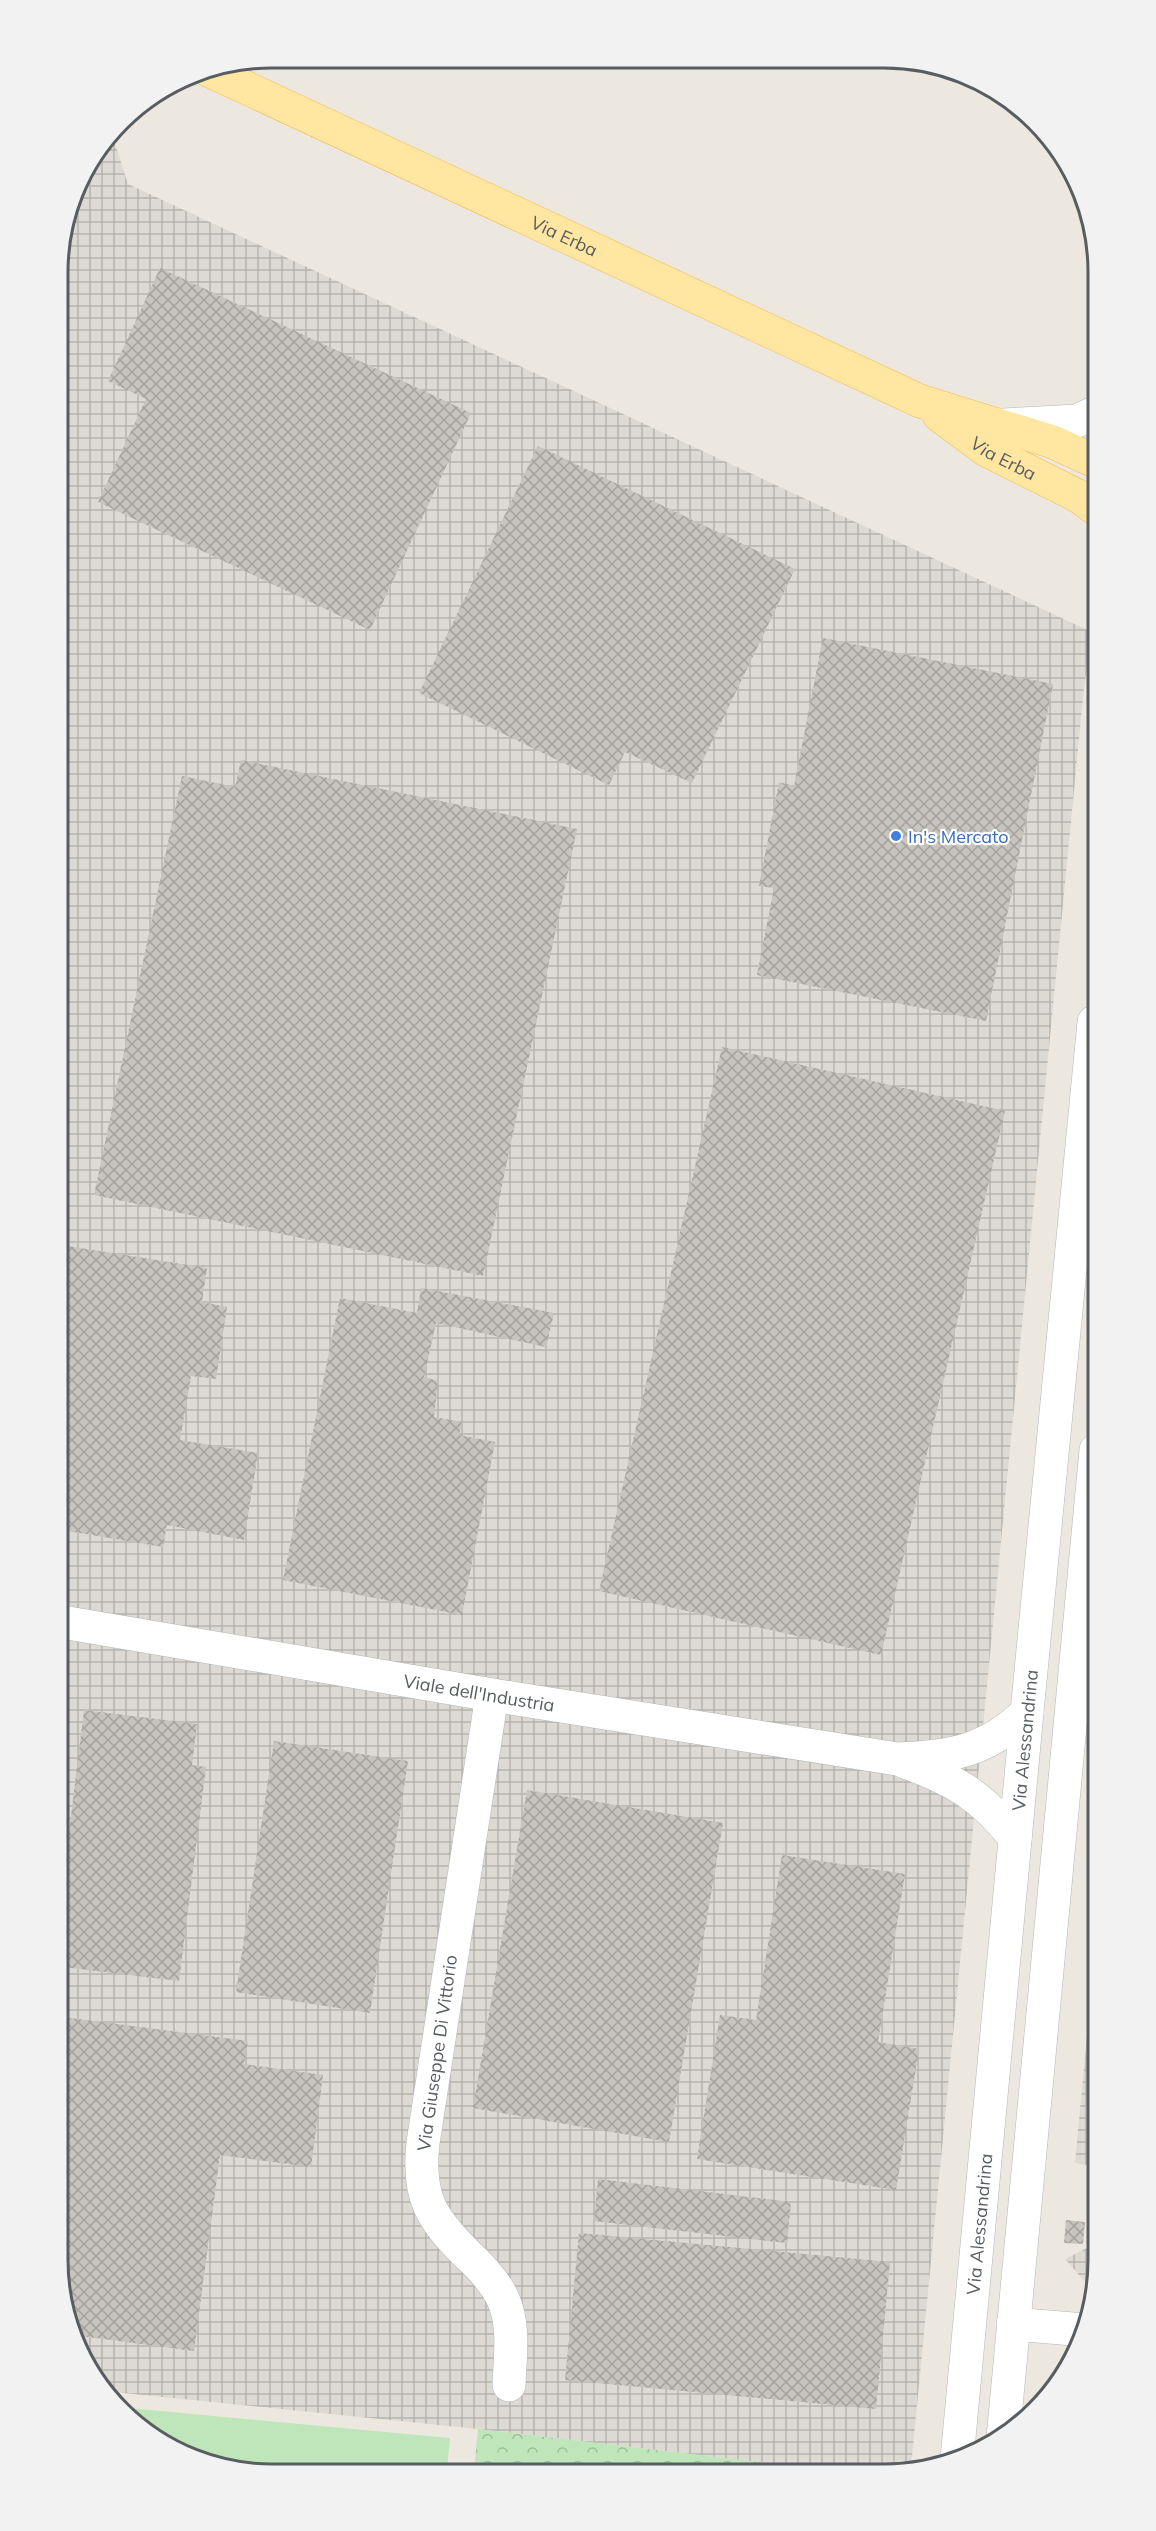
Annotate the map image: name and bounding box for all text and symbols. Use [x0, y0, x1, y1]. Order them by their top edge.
street label: Via Erba [527, 210, 601, 261]
street label: Via Erba [966, 431, 1040, 485]
place label: In's Mercato [908, 825, 1009, 848]
marker: In's Mercato [889, 829, 903, 843]
street label: Via Alessandrina [1006, 1668, 1043, 1812]
street label: Viale dell'Industria [402, 1669, 556, 1716]
street label: Via Giuseppe Di Vittorio [412, 1953, 462, 2153]
street label: Via Alessandrina [961, 2152, 997, 2296]

